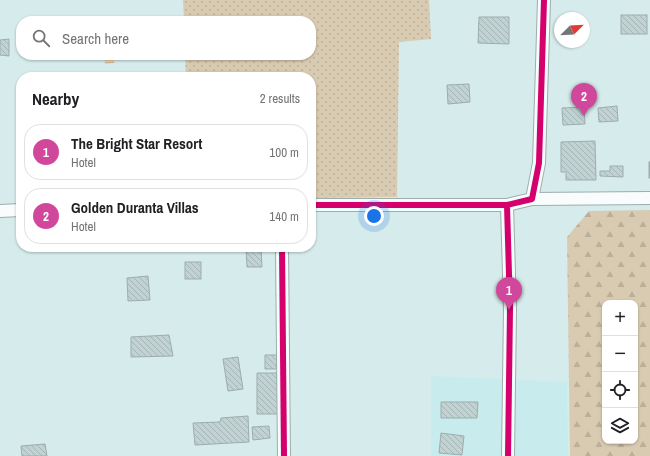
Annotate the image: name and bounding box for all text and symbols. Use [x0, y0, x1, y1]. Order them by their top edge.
north arrow [554, 12, 590, 48]
search box [16, 16, 316, 60]
icon: search [30, 27, 52, 49]
text: Search here [62, 28, 129, 49]
pin: 2 [571, 83, 597, 116]
text: Nearby [32, 87, 79, 110]
text: 2 results [260, 90, 300, 107]
text: The Bright Star Resort [71, 133, 202, 154]
text: 1 [43, 144, 49, 161]
text: 100 m [269, 144, 299, 161]
text: Hotel [71, 154, 96, 171]
text: Golden Duranta Villas [71, 197, 199, 218]
your location [364, 206, 384, 226]
text: 2 [43, 208, 49, 225]
text: 140 m [269, 208, 299, 225]
text: Hotel [71, 218, 96, 235]
pin: 1 [496, 277, 522, 310]
map controls [602, 300, 638, 444]
button: + [602, 300, 638, 336]
button: − [602, 336, 638, 372]
button: locate [602, 372, 638, 408]
button: layers [602, 408, 638, 444]

